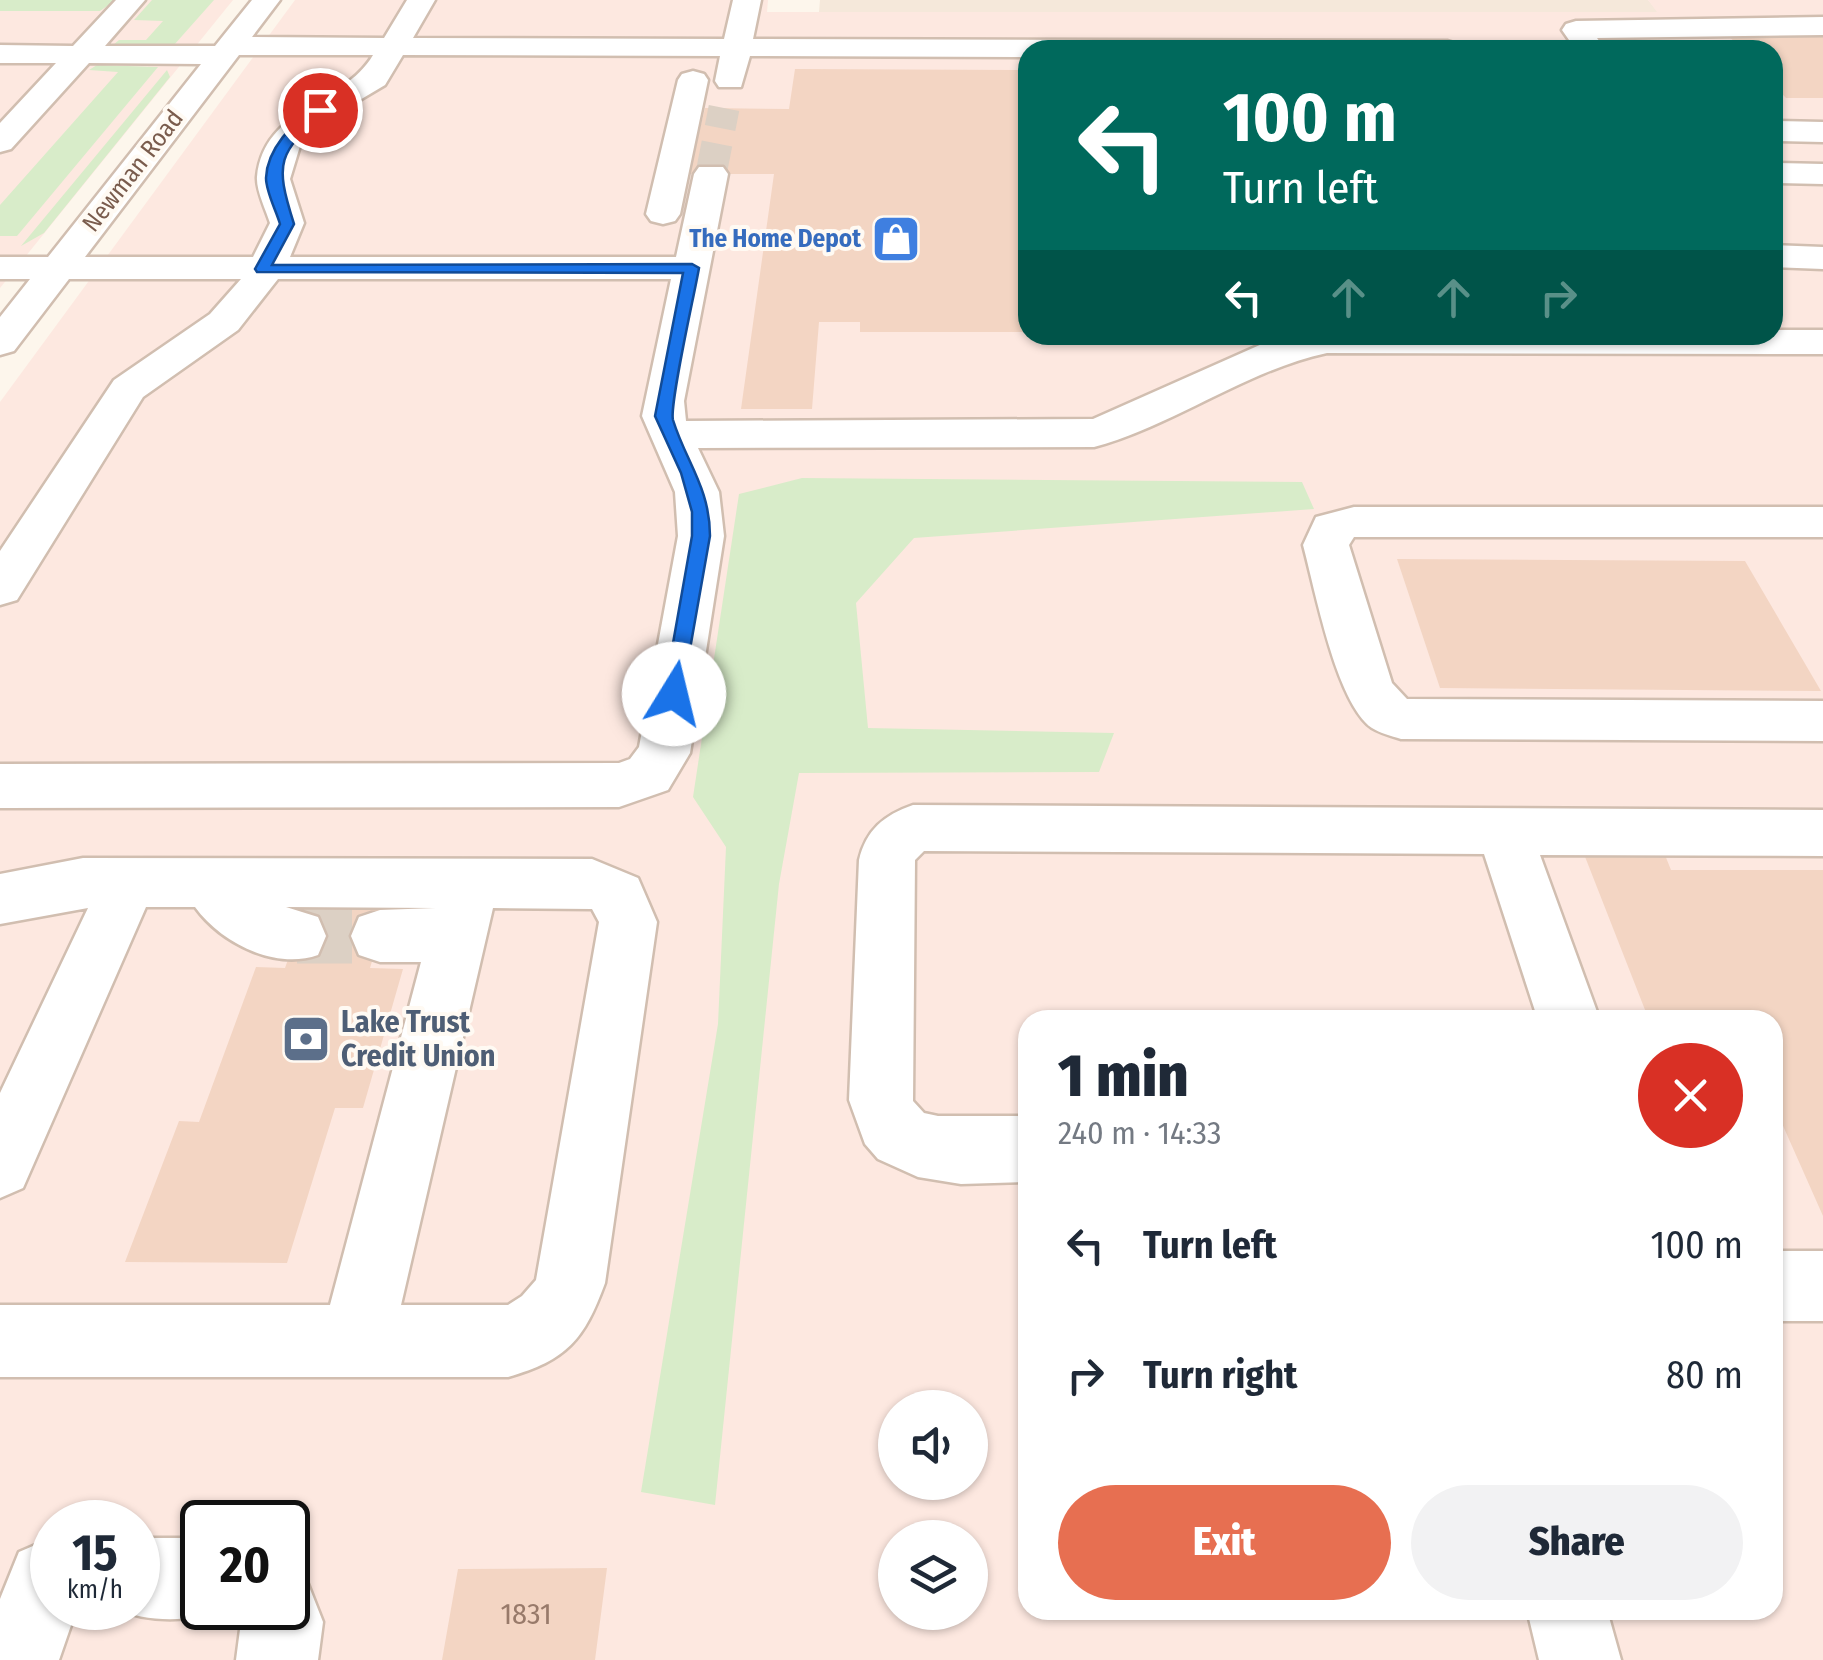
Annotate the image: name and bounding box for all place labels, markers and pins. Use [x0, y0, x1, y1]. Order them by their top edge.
pin [278, 68, 363, 153]
shop icon: The Home Depot [870, 213, 922, 265]
place label: The Home Depot [689, 224, 862, 254]
place label: Lake Trust Credit Union [341, 1004, 495, 1074]
bank icon: Lake Trust Credit Union [280, 1013, 332, 1065]

